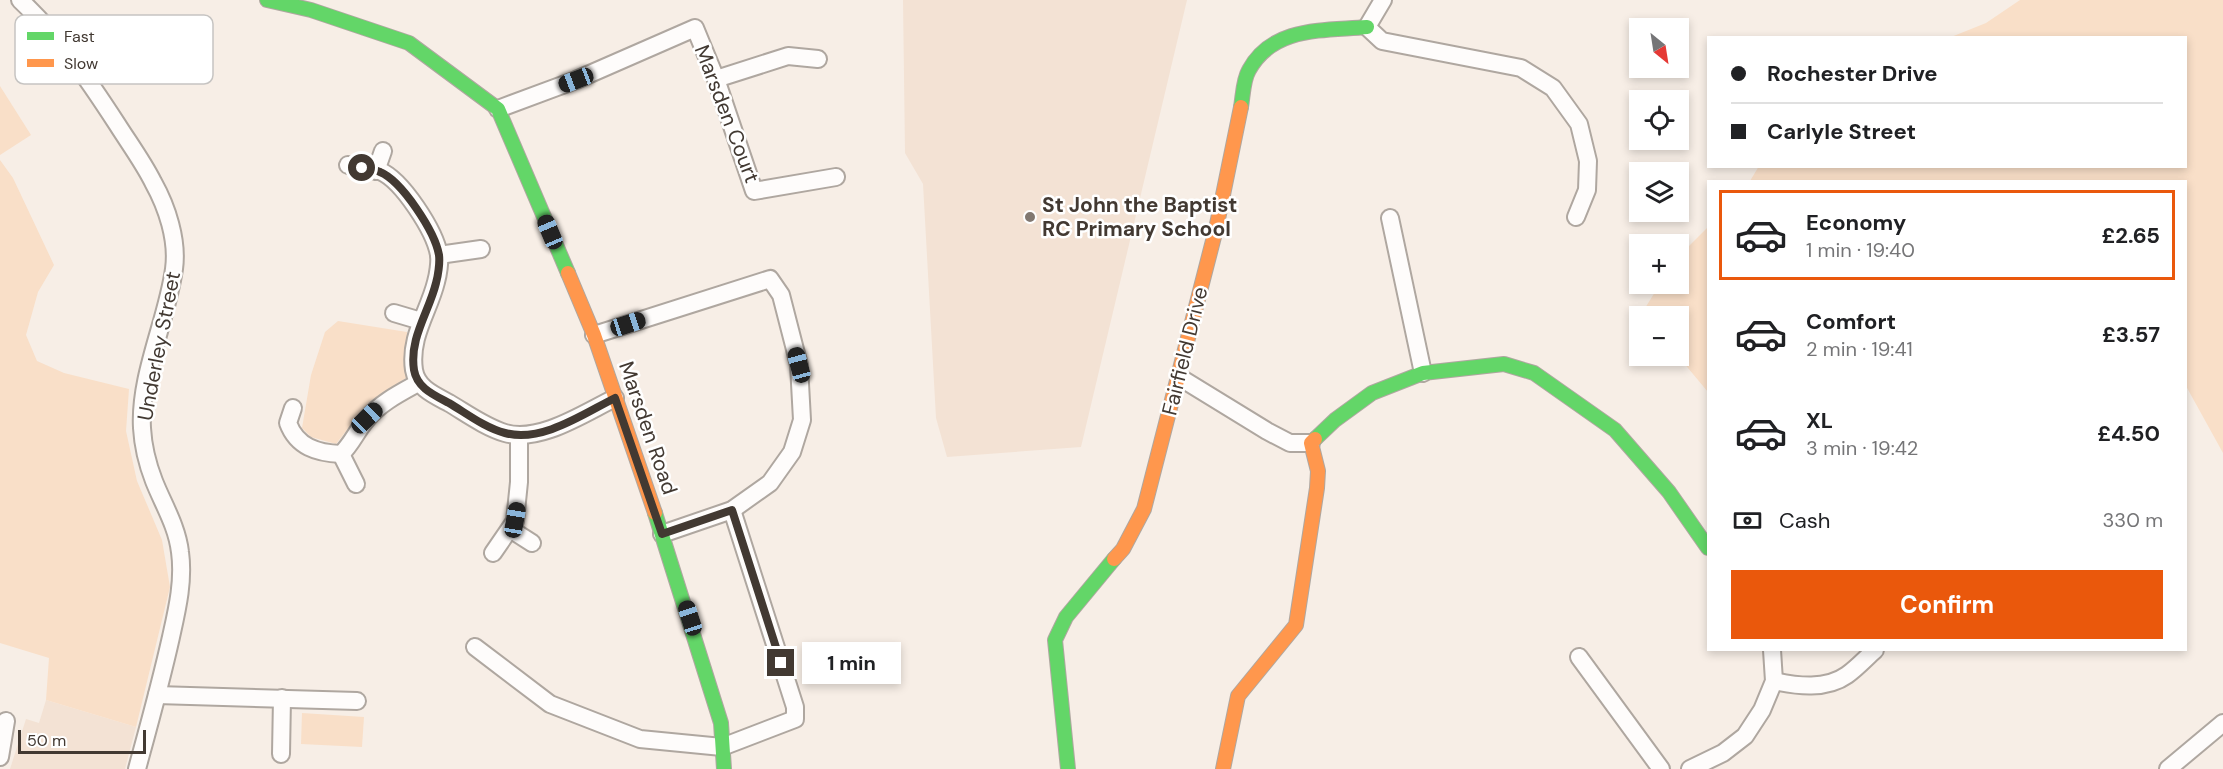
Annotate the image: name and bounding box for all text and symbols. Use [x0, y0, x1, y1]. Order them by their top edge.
legend [15, 15, 213, 84]
north arrow [1629, 18, 1689, 78]
map controls [1629, 18, 1689, 366]
text: Fast [64, 26, 95, 47]
street label: Marsden Court [688, 41, 766, 187]
text: Slow [64, 53, 98, 74]
text: Rochester Drive [1767, 59, 1938, 88]
car [556, 65, 596, 95]
button: locate [1629, 90, 1689, 150]
text: Carlyle Street [1767, 117, 1916, 146]
route start [348, 154, 375, 181]
button: layers [1629, 162, 1689, 222]
place label: St John the Baptist RC Primary School [1042, 191, 1237, 243]
icon: car [1734, 208, 1788, 262]
text: Economy [1806, 208, 1906, 237]
marker: St John the Baptist RC Primary School [1023, 210, 1037, 224]
car [535, 212, 565, 252]
text: £2.65 [2101, 221, 2160, 250]
button: + [1629, 234, 1689, 294]
text: 1 min · 19:40 [1806, 237, 1915, 263]
street label: Underley Street [131, 269, 187, 423]
street label: Fairfield Drive [1155, 284, 1215, 418]
button: − [1629, 306, 1689, 366]
icon: car [1734, 307, 1788, 361]
text: Comfort [1806, 307, 1896, 336]
car [608, 310, 648, 338]
text: £3.57 [2102, 320, 2160, 349]
text: 2 min · 19:41 [1806, 336, 1913, 362]
car [786, 345, 812, 385]
street label: Marsden Road [612, 358, 684, 498]
car [348, 399, 386, 437]
icon: car [1734, 406, 1788, 460]
text: XL [1806, 406, 1833, 435]
text: £4.50 [2097, 419, 2160, 448]
text: 3 min · 19:42 [1806, 435, 1918, 461]
car [503, 501, 527, 539]
icon: cash [1731, 504, 1764, 537]
text: Cash [1779, 506, 1830, 535]
text: 330 m [2103, 507, 2163, 533]
button: Confirm [1731, 570, 2163, 639]
car [676, 598, 704, 638]
callout: 1 min [802, 642, 901, 684]
route end [767, 649, 794, 676]
text: 1 min [827, 650, 876, 676]
scale bar [18, 727, 146, 754]
text: 50 m [27, 730, 66, 751]

